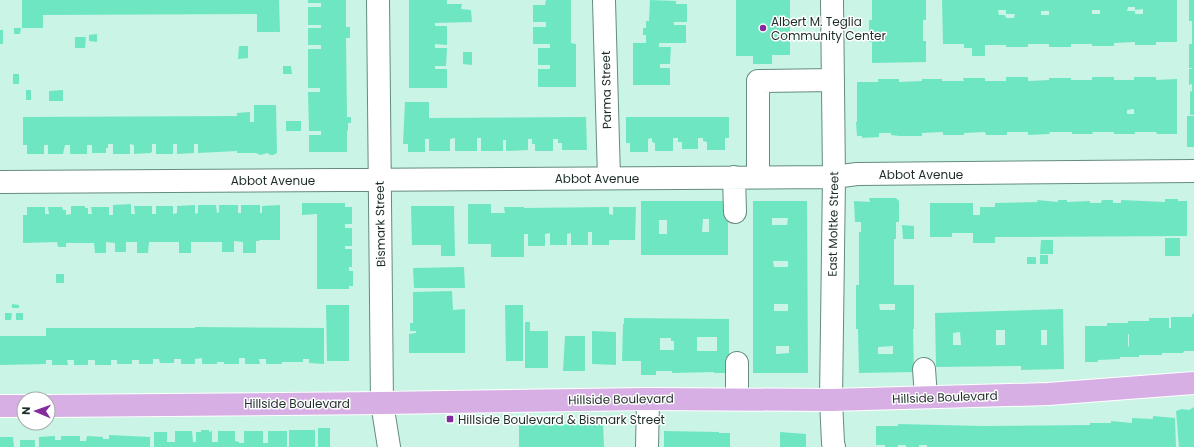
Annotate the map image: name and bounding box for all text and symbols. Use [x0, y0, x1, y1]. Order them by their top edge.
place label: Albert M. Teglia Community Center [771, 13, 886, 44]
marker: Albert M. Teglia Community Center [758, 23, 768, 33]
street label: Parma Street [597, 51, 615, 129]
street label: Abbot Avenue [879, 166, 963, 183]
street label: Abbot Avenue [555, 170, 639, 187]
street label: East Moltke Street [824, 171, 842, 277]
street label: Abbot Avenue [231, 172, 315, 189]
street label: Bismark Street [371, 181, 389, 267]
street label: Hillside Boulevard [892, 387, 998, 407]
street label: Hillside Boulevard [568, 390, 674, 408]
north arrow [16, 391, 56, 431]
street label: Hillside Boulevard [244, 395, 350, 412]
text: N [18, 406, 34, 415]
place label: Hillside Boulevard & Bismark Street [458, 411, 665, 428]
marker: Hillside Boulevard & Bismark Street [445, 414, 455, 424]

